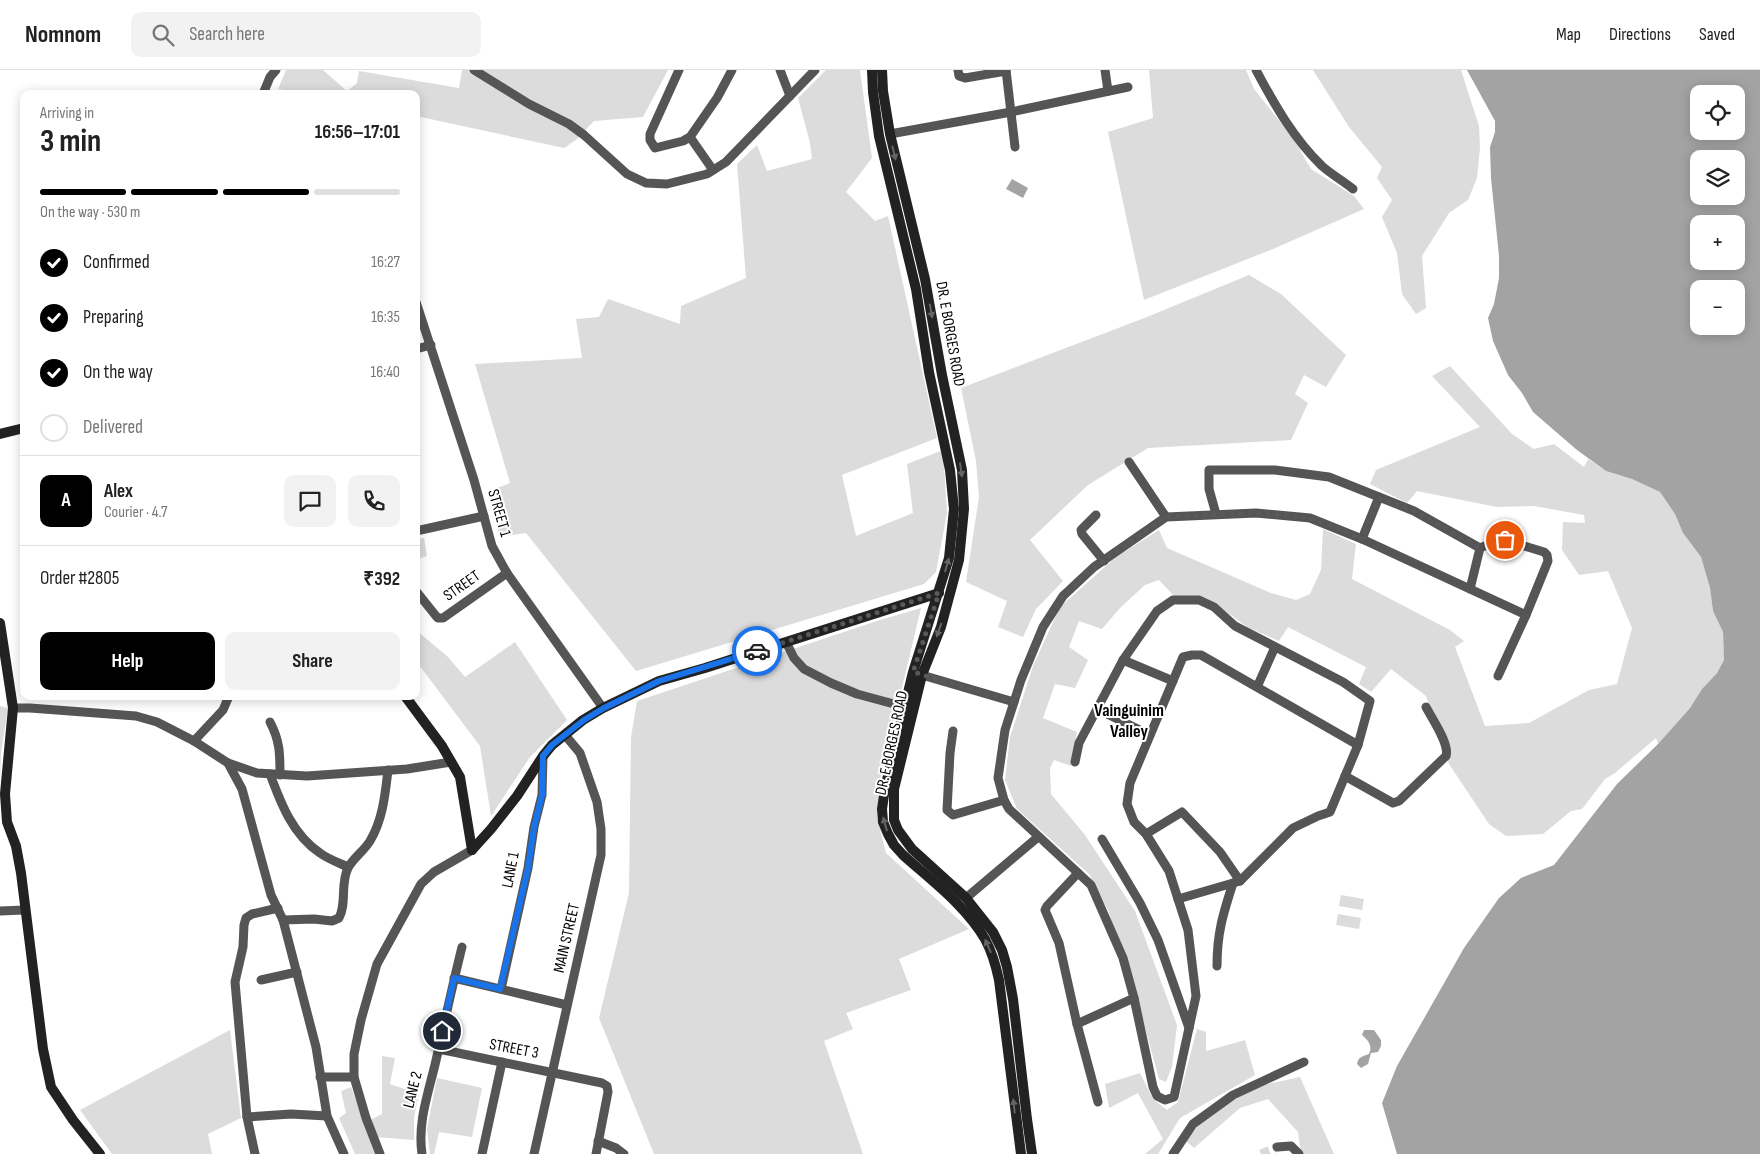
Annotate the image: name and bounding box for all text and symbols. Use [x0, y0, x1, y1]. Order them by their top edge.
search box [131, 12, 481, 57]
text: Nomnom [25, 20, 101, 49]
icon: search [149, 21, 177, 49]
text: Search here [189, 23, 265, 46]
text: Map [1556, 24, 1581, 45]
text: Directions [1609, 24, 1671, 45]
text: Saved [1699, 24, 1735, 45]
map controls [1690, 85, 1745, 335]
button: locate [1690, 85, 1745, 140]
text: Arriving in [40, 104, 94, 123]
text: 16:56–17:01 [315, 121, 400, 144]
text: 3 min [40, 122, 101, 161]
one-way arrow [890, 145, 898, 160]
button: layers [1690, 150, 1745, 205]
text: On the way · 530 m [40, 203, 140, 222]
button: + [1690, 215, 1745, 270]
icon: check [40, 249, 68, 277]
text: Confirmed [83, 251, 150, 274]
text: 16:27 [371, 253, 400, 272]
street label: DR. E BORGES ROAD [931, 280, 969, 388]
button: − [1690, 280, 1745, 335]
one-way arrow [927, 303, 935, 319]
icon: check [40, 304, 68, 332]
text: Preparing [83, 306, 144, 329]
text: 16:35 [371, 308, 400, 327]
icon: check [40, 359, 68, 387]
text: On the way [83, 361, 153, 384]
text: 16:40 [371, 363, 400, 382]
text: Delivered [83, 416, 143, 439]
one-way arrow [957, 463, 965, 479]
button: chat [284, 475, 336, 527]
button: phone [348, 475, 400, 527]
text: Alex [104, 480, 133, 503]
street label: STREET 1 [483, 487, 515, 539]
text: A [61, 489, 71, 512]
text: Courier · 4.7 [104, 503, 167, 522]
pin [1484, 519, 1526, 561]
icon: bag [1491, 526, 1519, 554]
one-way arrow [943, 558, 951, 573]
street label: STREET [440, 566, 484, 605]
text: Order #2805 [40, 567, 119, 590]
text: ₹392 [363, 568, 400, 591]
one-way arrow [935, 622, 942, 637]
courier [732, 626, 782, 676]
button: Help [40, 632, 215, 690]
button: Share [225, 632, 400, 690]
icon: car [743, 637, 771, 665]
street label: DR. E BORGES ROAD [872, 689, 912, 797]
district label: Vainguinim Valley [1094, 700, 1164, 742]
one-way arrow [881, 816, 889, 831]
street label: LANE 1 [498, 850, 524, 889]
street label: MAIN STREET [550, 901, 584, 975]
one-way arrow [984, 939, 992, 953]
pin [421, 1010, 463, 1052]
icon: home [428, 1017, 456, 1045]
street label: STREET 3 [488, 1035, 540, 1063]
street label: LANE 2 [399, 1070, 427, 1110]
one-way arrow [1010, 1097, 1018, 1113]

